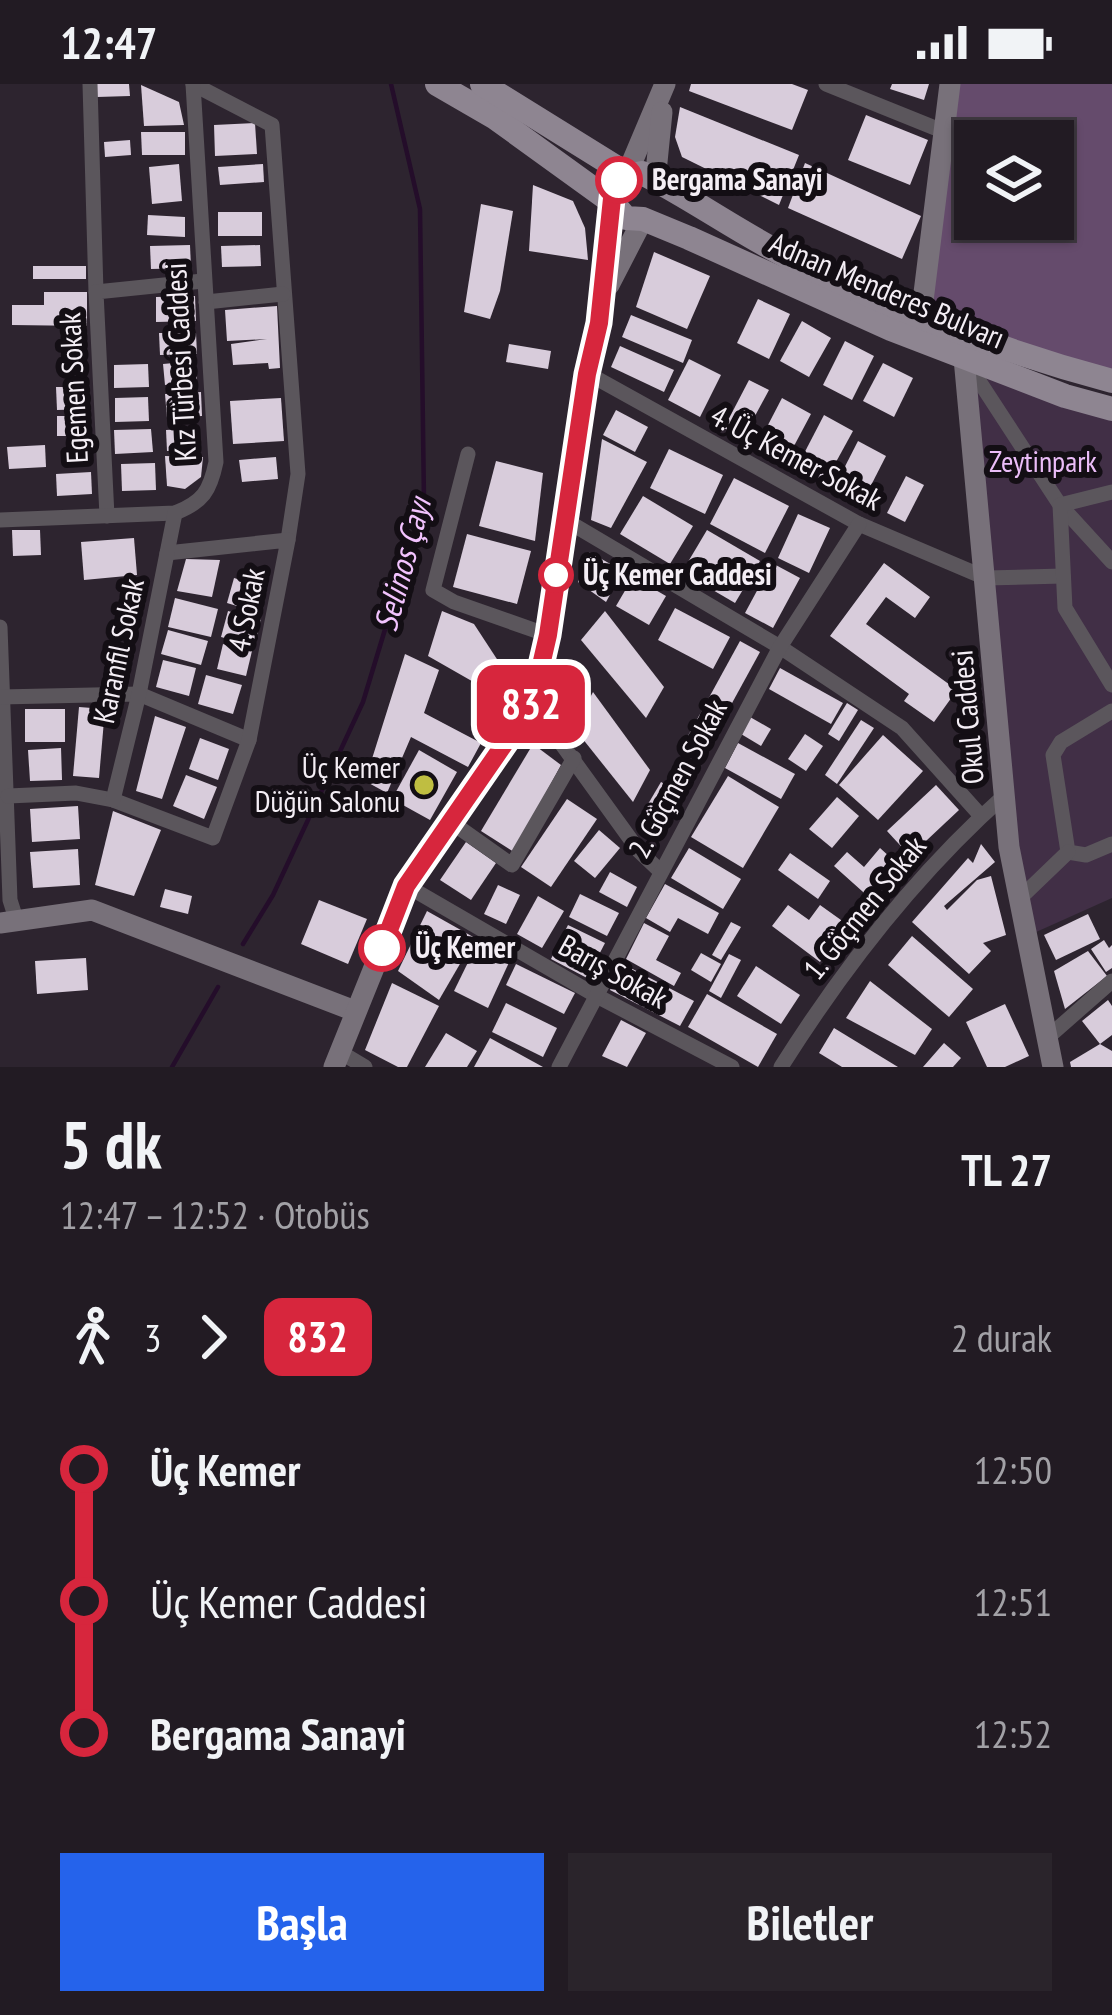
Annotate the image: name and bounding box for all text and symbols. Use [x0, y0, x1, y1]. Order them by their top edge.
text: 12:47 [60, 13, 157, 71]
map controls [954, 120, 1074, 240]
button: layers [954, 120, 1074, 240]
marker: Bergama Sanayi [597, 158, 641, 202]
place label: Bergama Sanayi [652, 159, 823, 198]
street label: Adnan Menderes Bulvarı [764, 223, 1011, 357]
street label: Kız Türbesi Caddesi [155, 262, 204, 462]
street label: Egemen Sokak [49, 311, 96, 464]
street label: 4. Üç Kemer Sokak [704, 395, 890, 518]
park label: Zeytinpark [989, 441, 1097, 480]
water label: Selinos Çayı [363, 490, 440, 636]
place label: Üç Kemer Caddesi [583, 554, 772, 593]
marker: Üç Kemer Caddesi [540, 559, 572, 591]
street label: 4. Sokak [218, 564, 273, 655]
street label: Karanfil Sokak [83, 574, 152, 727]
street label: Okul Caddesi [941, 648, 992, 786]
line badge: 832 [462, 665, 600, 743]
text: 832 [501, 676, 561, 731]
street label: 2. Göçmen Sokak [619, 692, 735, 864]
place label: Üç Kemer Düğün Salonu [255, 747, 401, 820]
marker: Üç Kemer Düğün Salonu [411, 772, 437, 798]
street label: 1. Göçmen Sokak [794, 827, 934, 987]
street label: Barış Sokak [552, 925, 675, 1017]
marker: Üç Kemer [360, 926, 404, 970]
place label: Üç Kemer [415, 927, 515, 966]
text: 5 dk [60, 1101, 162, 1186]
text: TL 27 [961, 1140, 1052, 1198]
text: 12:47 – 12:52 · Otobüs [60, 1189, 370, 1240]
icon: walk [60, 1304, 126, 1370]
icon: forward [180, 1304, 246, 1370]
text: 832 [288, 1309, 348, 1364]
text: 3 [144, 1312, 162, 1363]
text: 2 durak [951, 1312, 1052, 1363]
text: Üç Kemer [150, 1440, 300, 1498]
text: 12:50 [974, 1444, 1052, 1495]
text: Üç Kemer Caddesi [150, 1572, 427, 1630]
text: 12:51 [974, 1576, 1052, 1627]
text: Bergama Sanayi [150, 1704, 406, 1762]
text: 12:52 [974, 1708, 1052, 1759]
button: Başla [60, 1853, 544, 1991]
button: Biletler [568, 1853, 1052, 1991]

